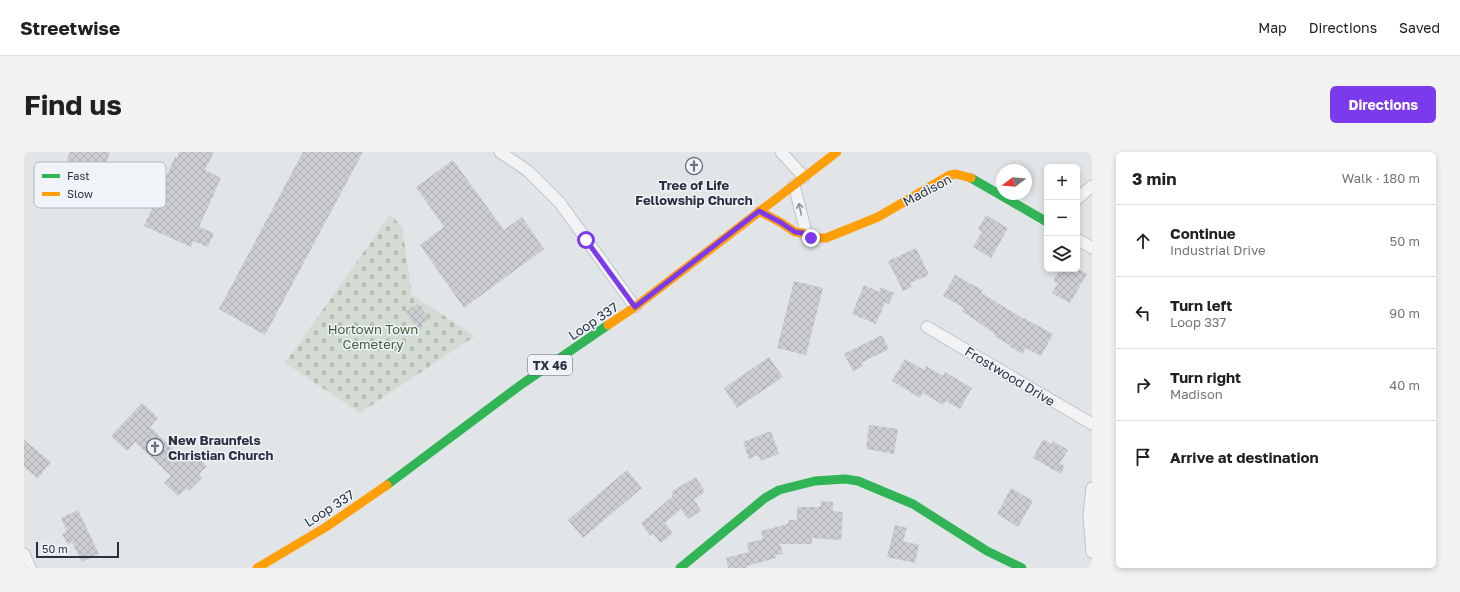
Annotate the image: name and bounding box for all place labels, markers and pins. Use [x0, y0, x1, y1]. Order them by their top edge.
church icon: Tree of Life Fellowship Church [684, 156, 704, 176]
place label: Tree of Life Fellowship Church [635, 177, 753, 208]
place label: New Braunfels Christian Church [168, 432, 274, 463]
church icon: New Braunfels Christian Church [145, 437, 165, 457]

